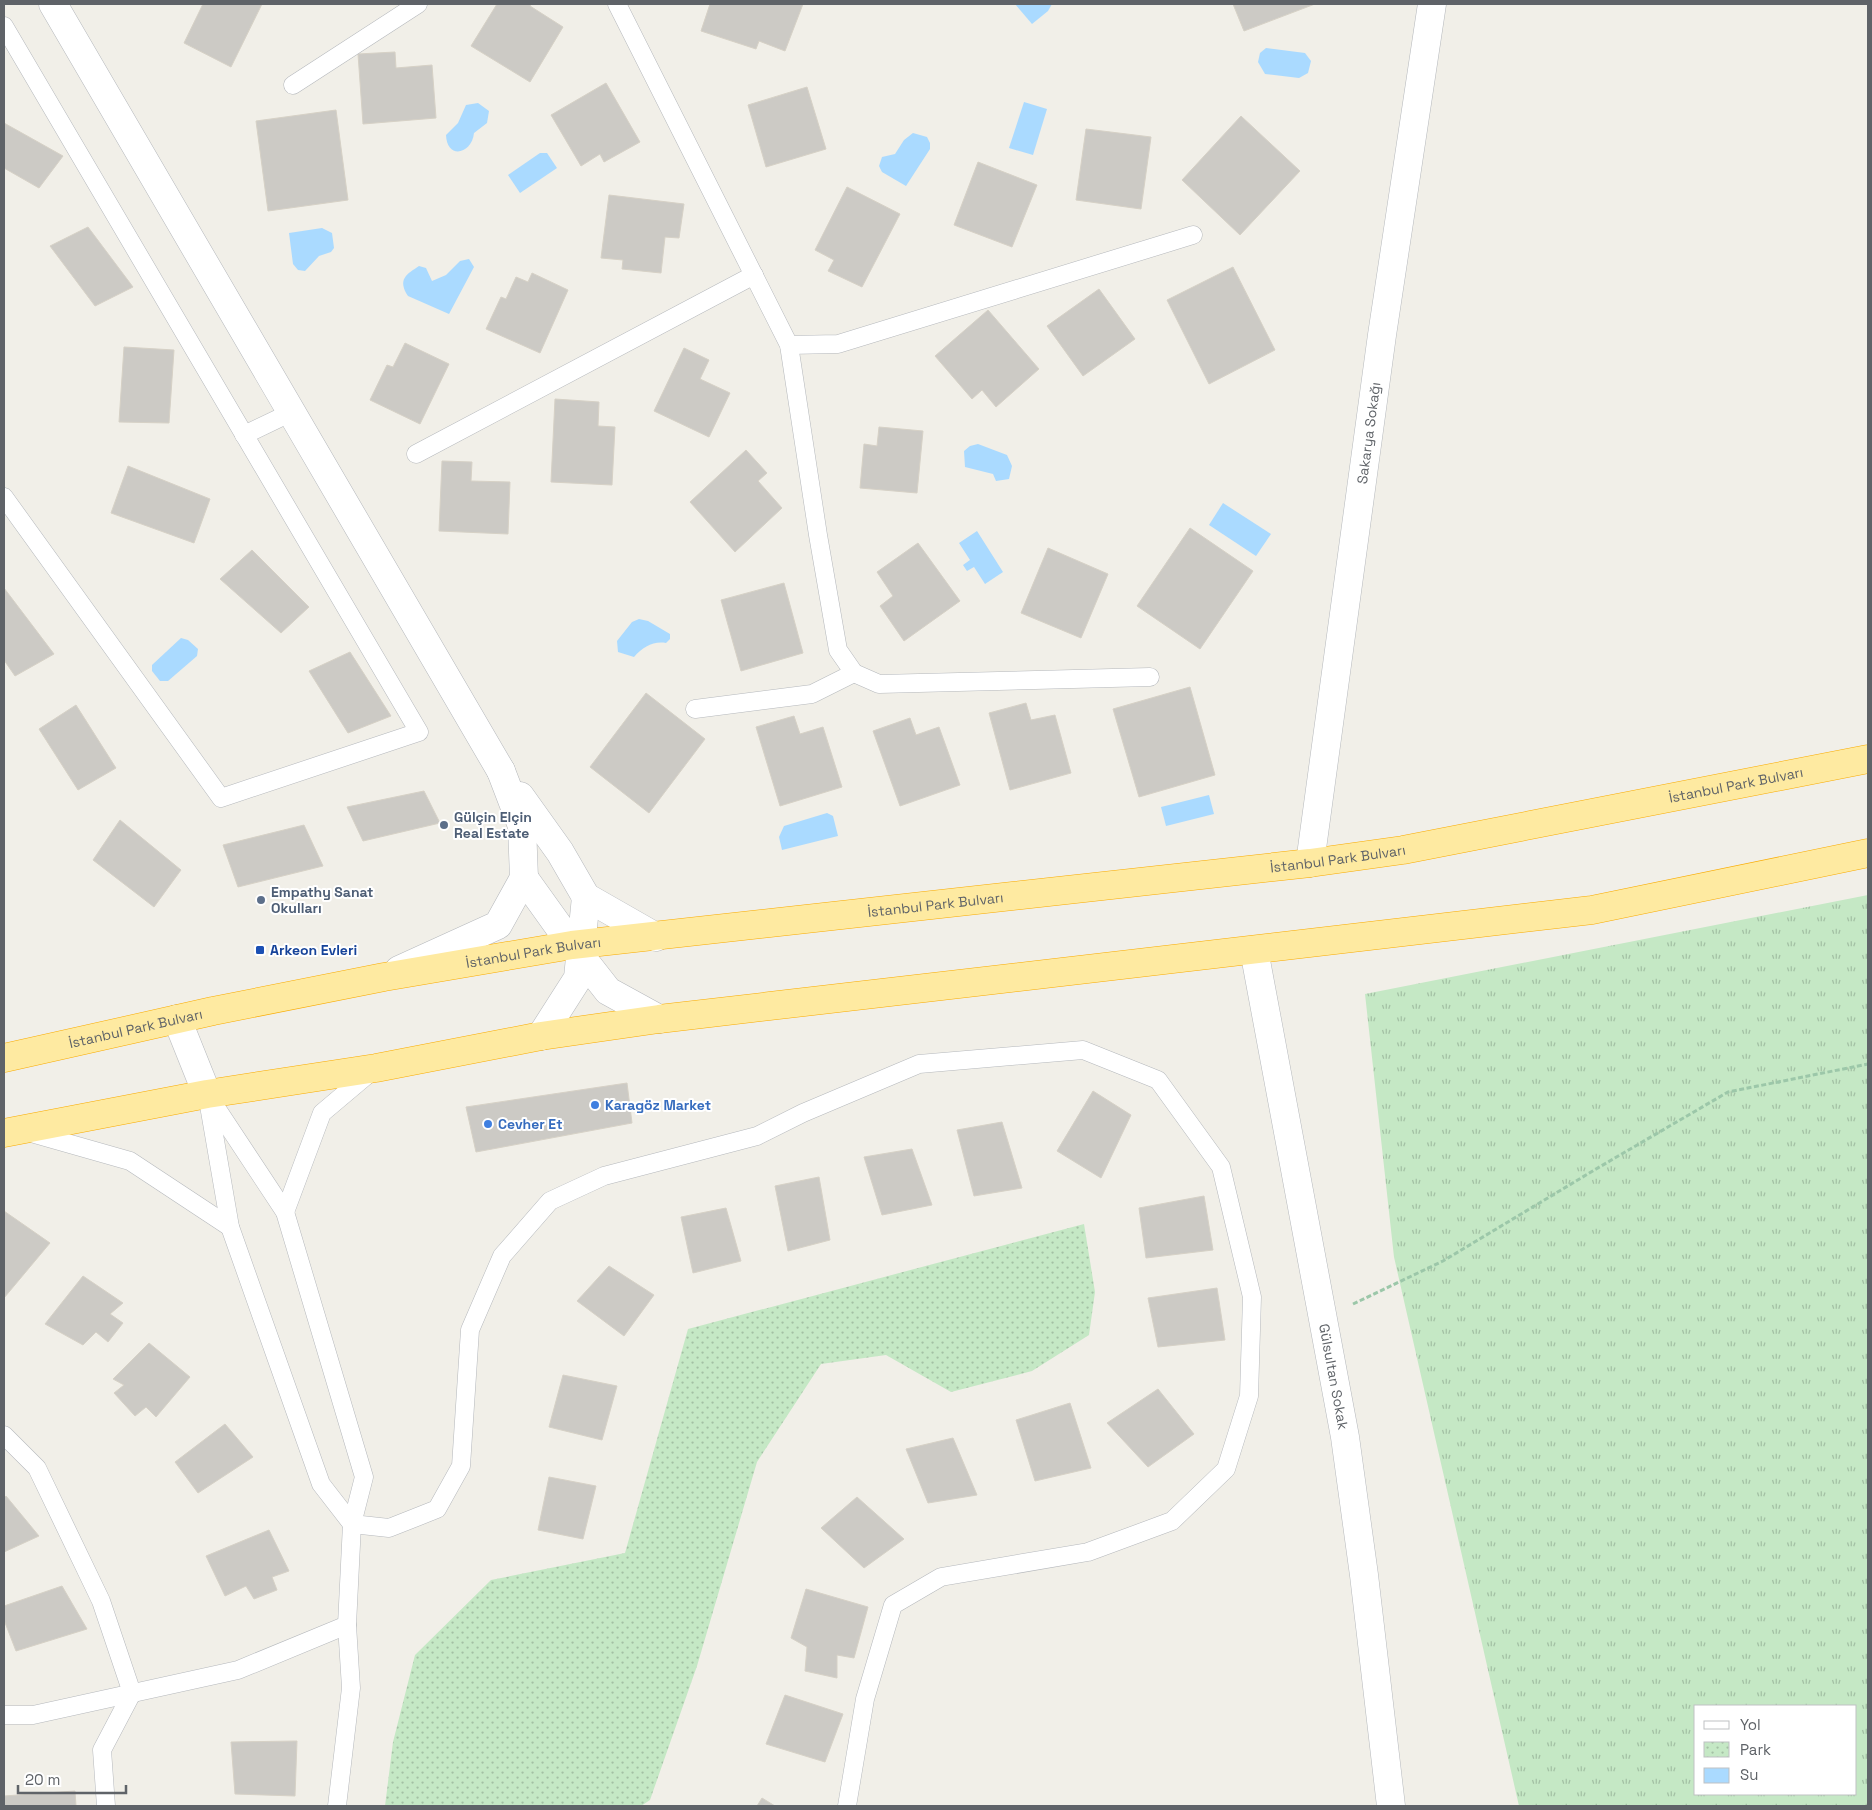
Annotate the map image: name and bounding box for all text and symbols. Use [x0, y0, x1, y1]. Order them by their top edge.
street label: Sakarya Sokağı [1353, 381, 1384, 485]
street label: İstanbul Park Bulvarı [1667, 763, 1805, 807]
place label: Gülçin Elçin Real Estate [454, 808, 532, 842]
marker: Gülçin Elçin Real Estate [438, 819, 450, 831]
street label: İstanbul Park Bulvarı [1269, 841, 1407, 876]
place label: Empathy Sanat Okulları [271, 883, 373, 917]
street label: İstanbul Park Bulvarı [867, 888, 1004, 921]
marker: Empathy Sanat Okulları [255, 894, 267, 906]
street label: İstanbul Park Bulvarı [464, 933, 602, 972]
place label: Arkeon Evleri [270, 941, 357, 959]
marker: Arkeon Evleri [254, 944, 266, 956]
street label: İstanbul Park Bulvarı [67, 1005, 204, 1052]
place label: Karagöz Market [605, 1096, 711, 1114]
marker: Karagöz Market [589, 1099, 601, 1111]
place label: Cevher Et [498, 1115, 563, 1133]
marker: Cevher Et [482, 1118, 494, 1130]
street label: Gülsultan Sokak [1315, 1322, 1353, 1432]
legend [1694, 1705, 1857, 1795]
text: Yol [1740, 1715, 1761, 1734]
text: Park [1740, 1740, 1771, 1759]
scale bar [18, 1762, 125, 1794]
text: Su [1740, 1765, 1758, 1784]
text: 20 m [25, 1770, 60, 1789]

